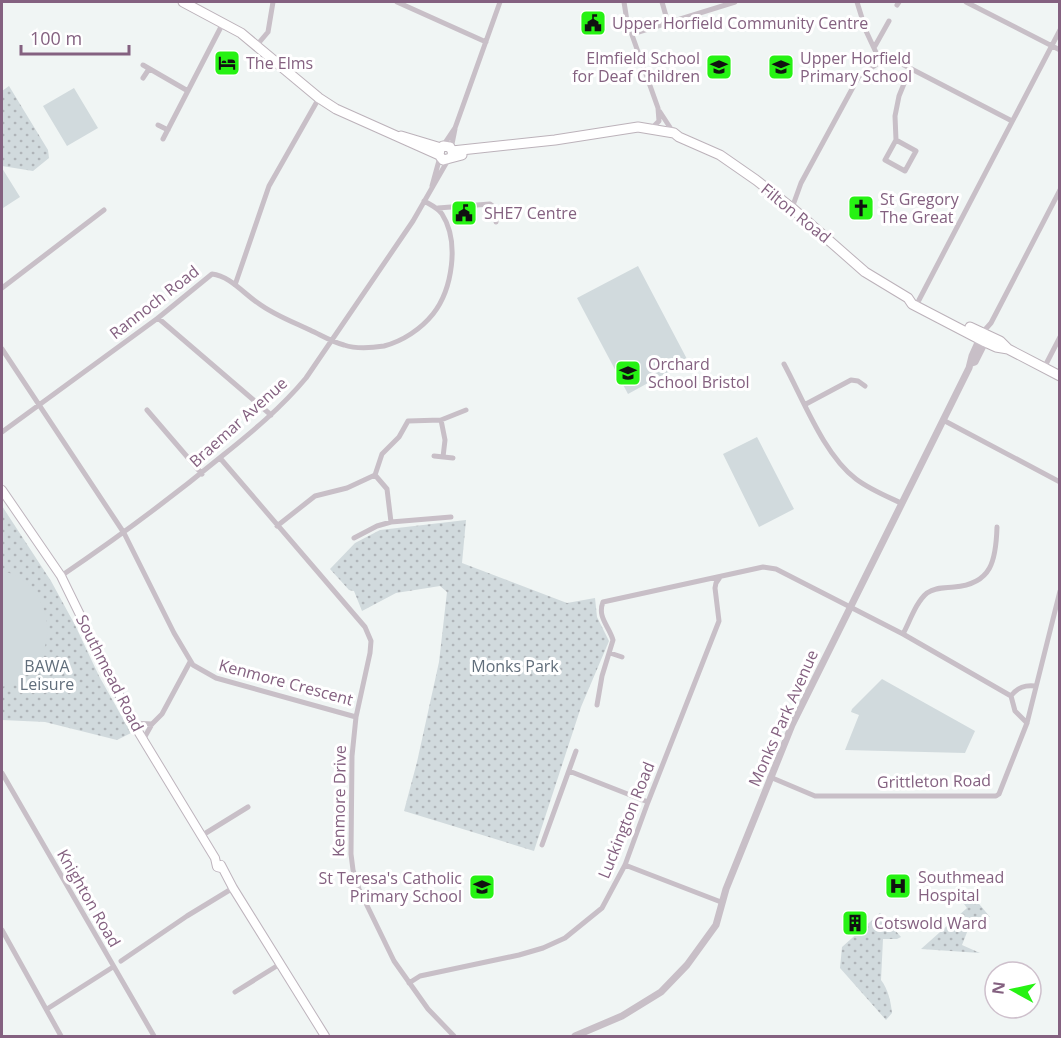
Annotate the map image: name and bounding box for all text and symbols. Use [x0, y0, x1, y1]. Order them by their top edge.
public building icon: Upper Horfield Community Centre [578, 8, 608, 38]
place label: Upper Horfield Community Centre [612, 12, 868, 34]
scale bar [21, 18, 129, 56]
text: 100 m [30, 26, 82, 50]
place label: Elmfield School for Deaf Children [572, 47, 700, 87]
place label: Upper Horfield Primary School [800, 47, 912, 87]
hotel icon: The Elms [212, 48, 242, 78]
place label: The Elms [246, 52, 313, 74]
school or university icon: Elmfield School for Deaf Children [704, 52, 734, 82]
school or university icon: Upper Horfield Primary School [766, 52, 796, 82]
street label: Filton Road [757, 178, 835, 248]
place label: St Gregory The Great [880, 188, 960, 228]
church icon: St Gregory The Great [846, 193, 876, 223]
public building icon: SHE7 Centre [449, 198, 479, 228]
place label: SHE7 Centre [484, 202, 577, 224]
street label: Rannoch Road [105, 260, 203, 344]
place label: Orchard School Bristol [648, 353, 750, 393]
school or university icon: Orchard School Bristol [613, 358, 643, 388]
street label: Braemar Avenue [184, 372, 292, 472]
street label: Southmead Road [71, 611, 149, 735]
street label: Monks Park Avenue [743, 646, 823, 790]
street label: Kenmore Crescent [216, 654, 356, 711]
park label: BAWA Leisure [20, 655, 74, 695]
park label: Monks Park [471, 655, 559, 677]
street label: Kenmore Drive [327, 745, 351, 857]
street label: Luckington Road [593, 758, 659, 882]
street label: Grittleton Road [877, 769, 991, 793]
street label: Knighton Road [52, 845, 126, 951]
place label: Southmead Hospital [918, 866, 1004, 906]
place label: St Teresa's Catholic Primary School [318, 867, 462, 907]
hospital icon: Southmead Hospital [883, 871, 913, 901]
school or university icon: St Teresa's Catholic Primary School [467, 872, 497, 902]
building icon: Cotswold Ward [840, 908, 870, 938]
place label: Cotswold Ward [874, 912, 987, 934]
north arrow [983, 960, 1043, 1020]
text: N [986, 980, 1010, 996]

